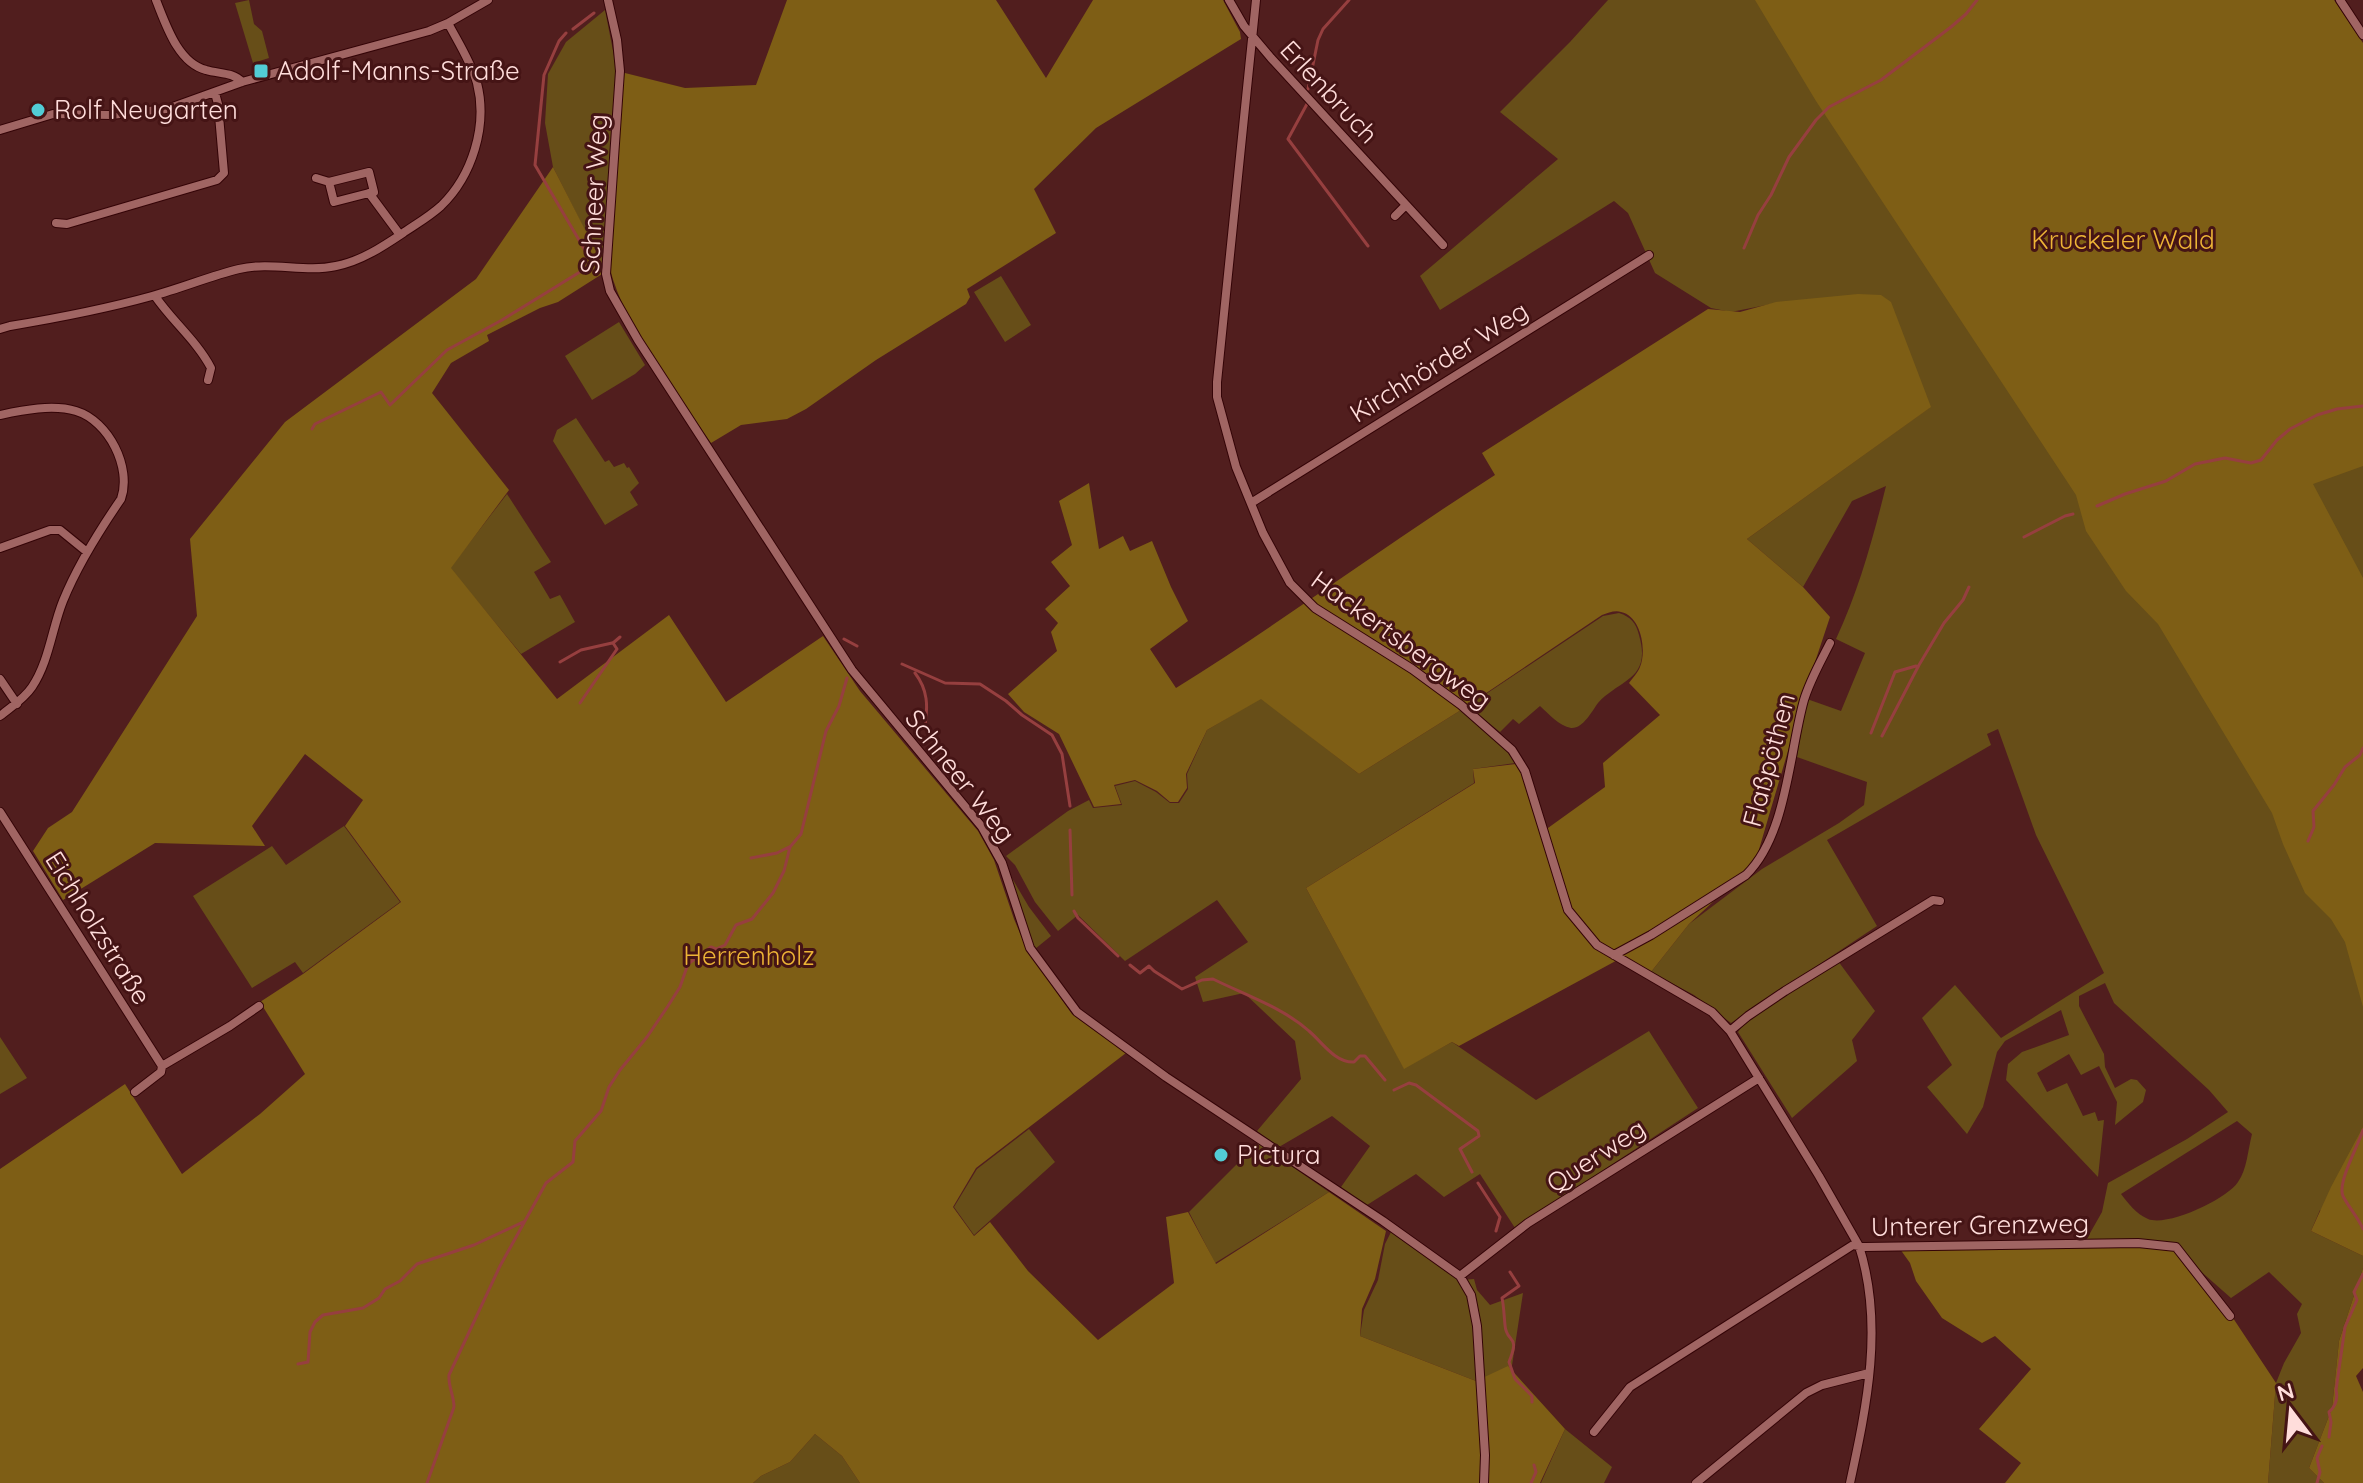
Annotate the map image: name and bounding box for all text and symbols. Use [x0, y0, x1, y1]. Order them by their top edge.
street label: Erlenbruch [1273, 33, 1385, 150]
place label: Adolf-Manns-Straße [277, 54, 520, 87]
marker: Adolf-Manns-Straße [252, 62, 270, 80]
place label: Rolf Neugarten [54, 93, 238, 126]
marker: Rolf Neugarten [29, 101, 47, 119]
street label: Schneer Weg [573, 113, 614, 275]
park label: Kruckeler Wald [2031, 223, 2215, 256]
street label: Kirchhörder Weg [1344, 294, 1534, 430]
street label: Hackertsbergweg [1305, 563, 1498, 716]
street label: Flaßpöthen [1735, 689, 1802, 830]
street label: Schneer Weg [898, 703, 1023, 849]
street label: Eichholzstraße [38, 845, 159, 1010]
park label: Herrenholz [683, 939, 815, 972]
street label: Querweg [1540, 1111, 1651, 1200]
place label: Pictura [1237, 1138, 1321, 1171]
marker: Pictura [1212, 1146, 1230, 1164]
street label: Unterer Grenzweg [1871, 1206, 2089, 1243]
north arrow [2251, 1371, 2331, 1451]
text: N [2274, 1376, 2297, 1407]

